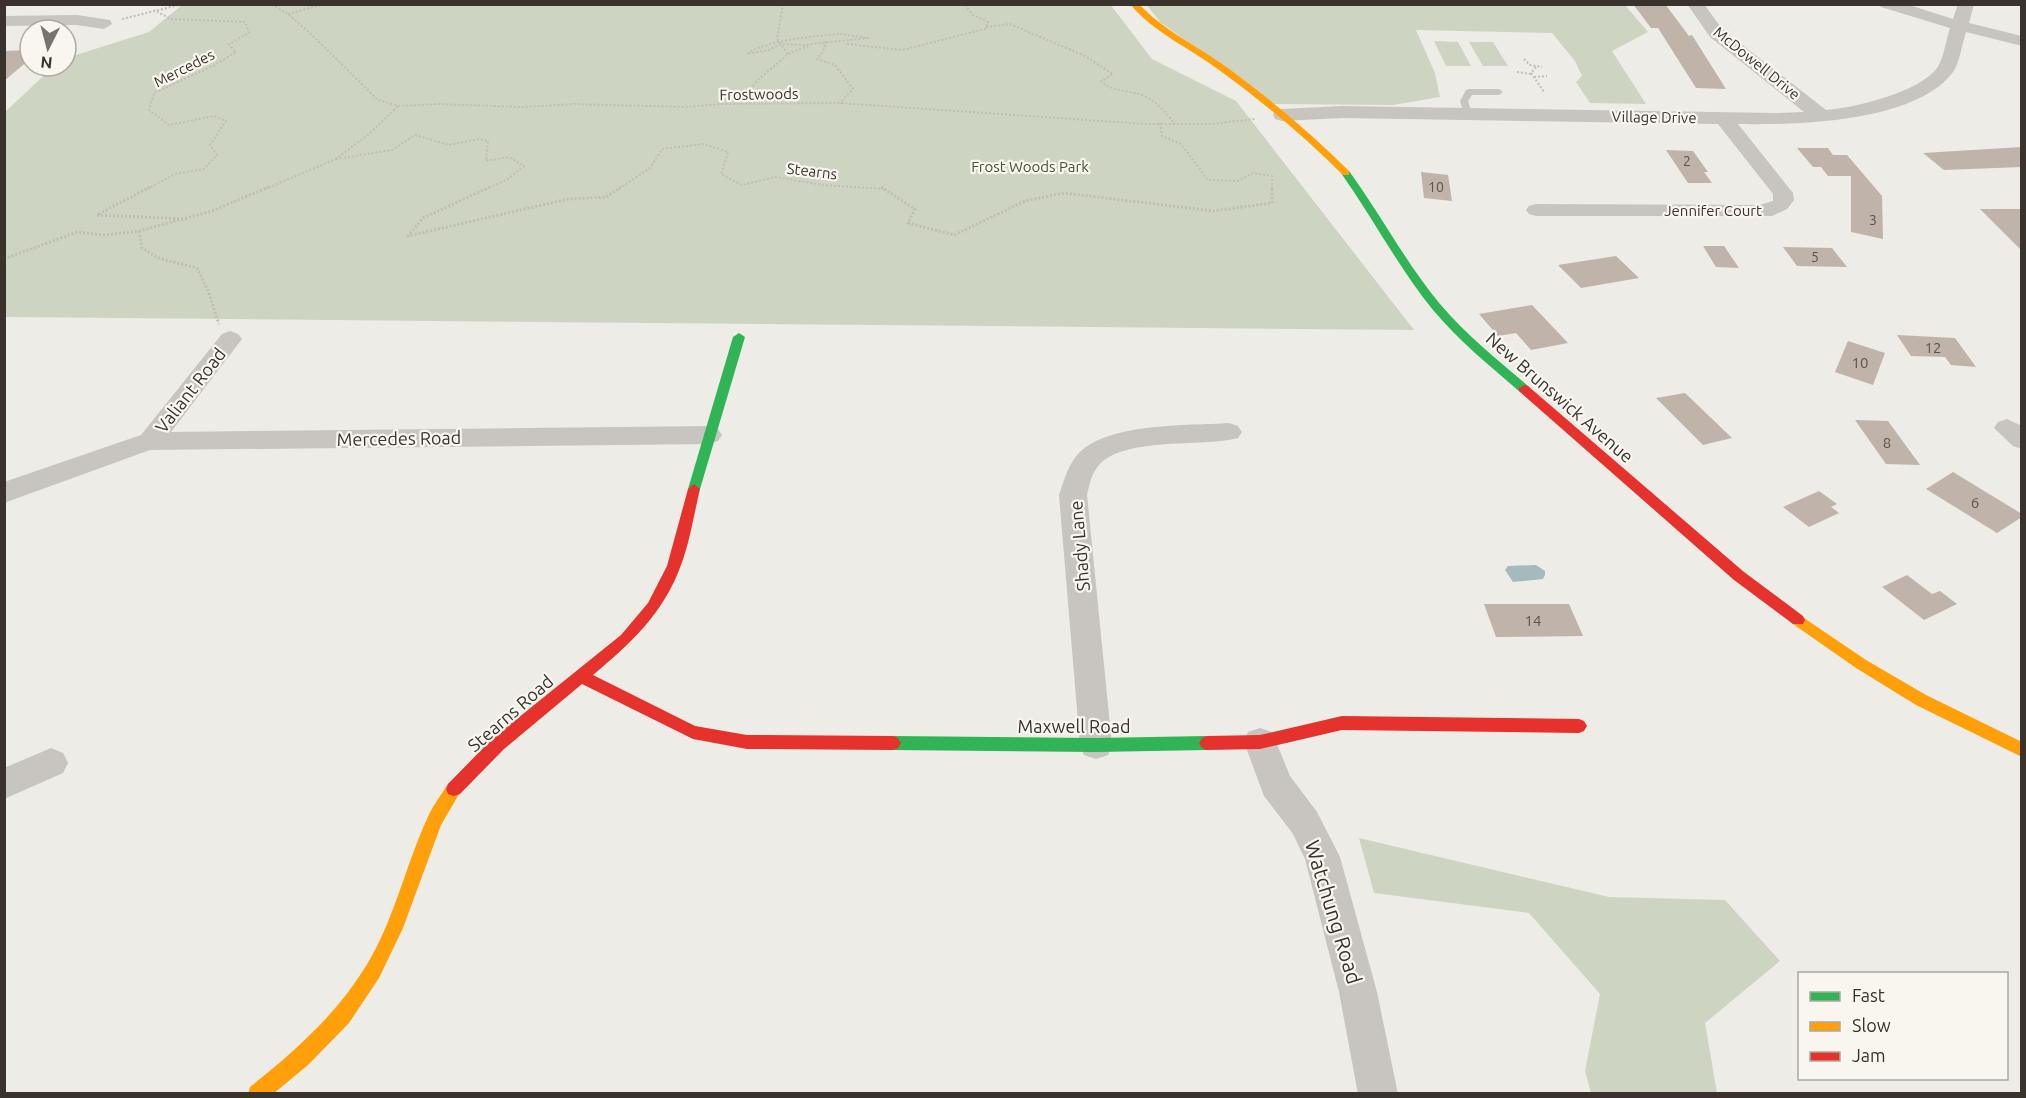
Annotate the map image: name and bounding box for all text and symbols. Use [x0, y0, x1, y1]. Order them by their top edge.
north arrow [18, 18, 78, 78]
street label: McDowell Drive [1710, 23, 1804, 103]
street label: Mercedes [151, 45, 217, 91]
text: N [40, 53, 53, 72]
street label: Frostwoods [719, 85, 799, 103]
street label: Village Drive [1611, 108, 1697, 126]
house number: 2 [1683, 153, 1691, 169]
park label: Frost Woods Park [971, 158, 1089, 175]
street label: Stearns [786, 159, 838, 183]
house number: 10 [1428, 179, 1444, 195]
street label: Jennifer Court [1664, 202, 1762, 219]
house number: 3 [1869, 212, 1877, 228]
house number: 5 [1811, 249, 1819, 265]
street label: New Brunswick Avenue [1482, 328, 1638, 466]
house number: 12 [1925, 339, 1941, 356]
street label: Valiant Road [151, 344, 229, 436]
house number: 10 [1852, 354, 1868, 371]
street label: Mercedes Road [337, 427, 461, 449]
house number: 8 [1883, 434, 1891, 451]
house number: 6 [1971, 494, 1979, 511]
street label: Shady Lane [1065, 500, 1093, 592]
house number: 14 [1525, 612, 1541, 629]
street label: Stearns Road [463, 671, 557, 755]
street label: Maxwell Road [1018, 716, 1130, 736]
street label: Watchung Road [1301, 837, 1367, 987]
legend [1798, 972, 2008, 1080]
text: Fast [1852, 985, 1885, 1005]
text: Slow [1852, 1015, 1891, 1035]
text: Jam [1852, 1045, 1886, 1065]

